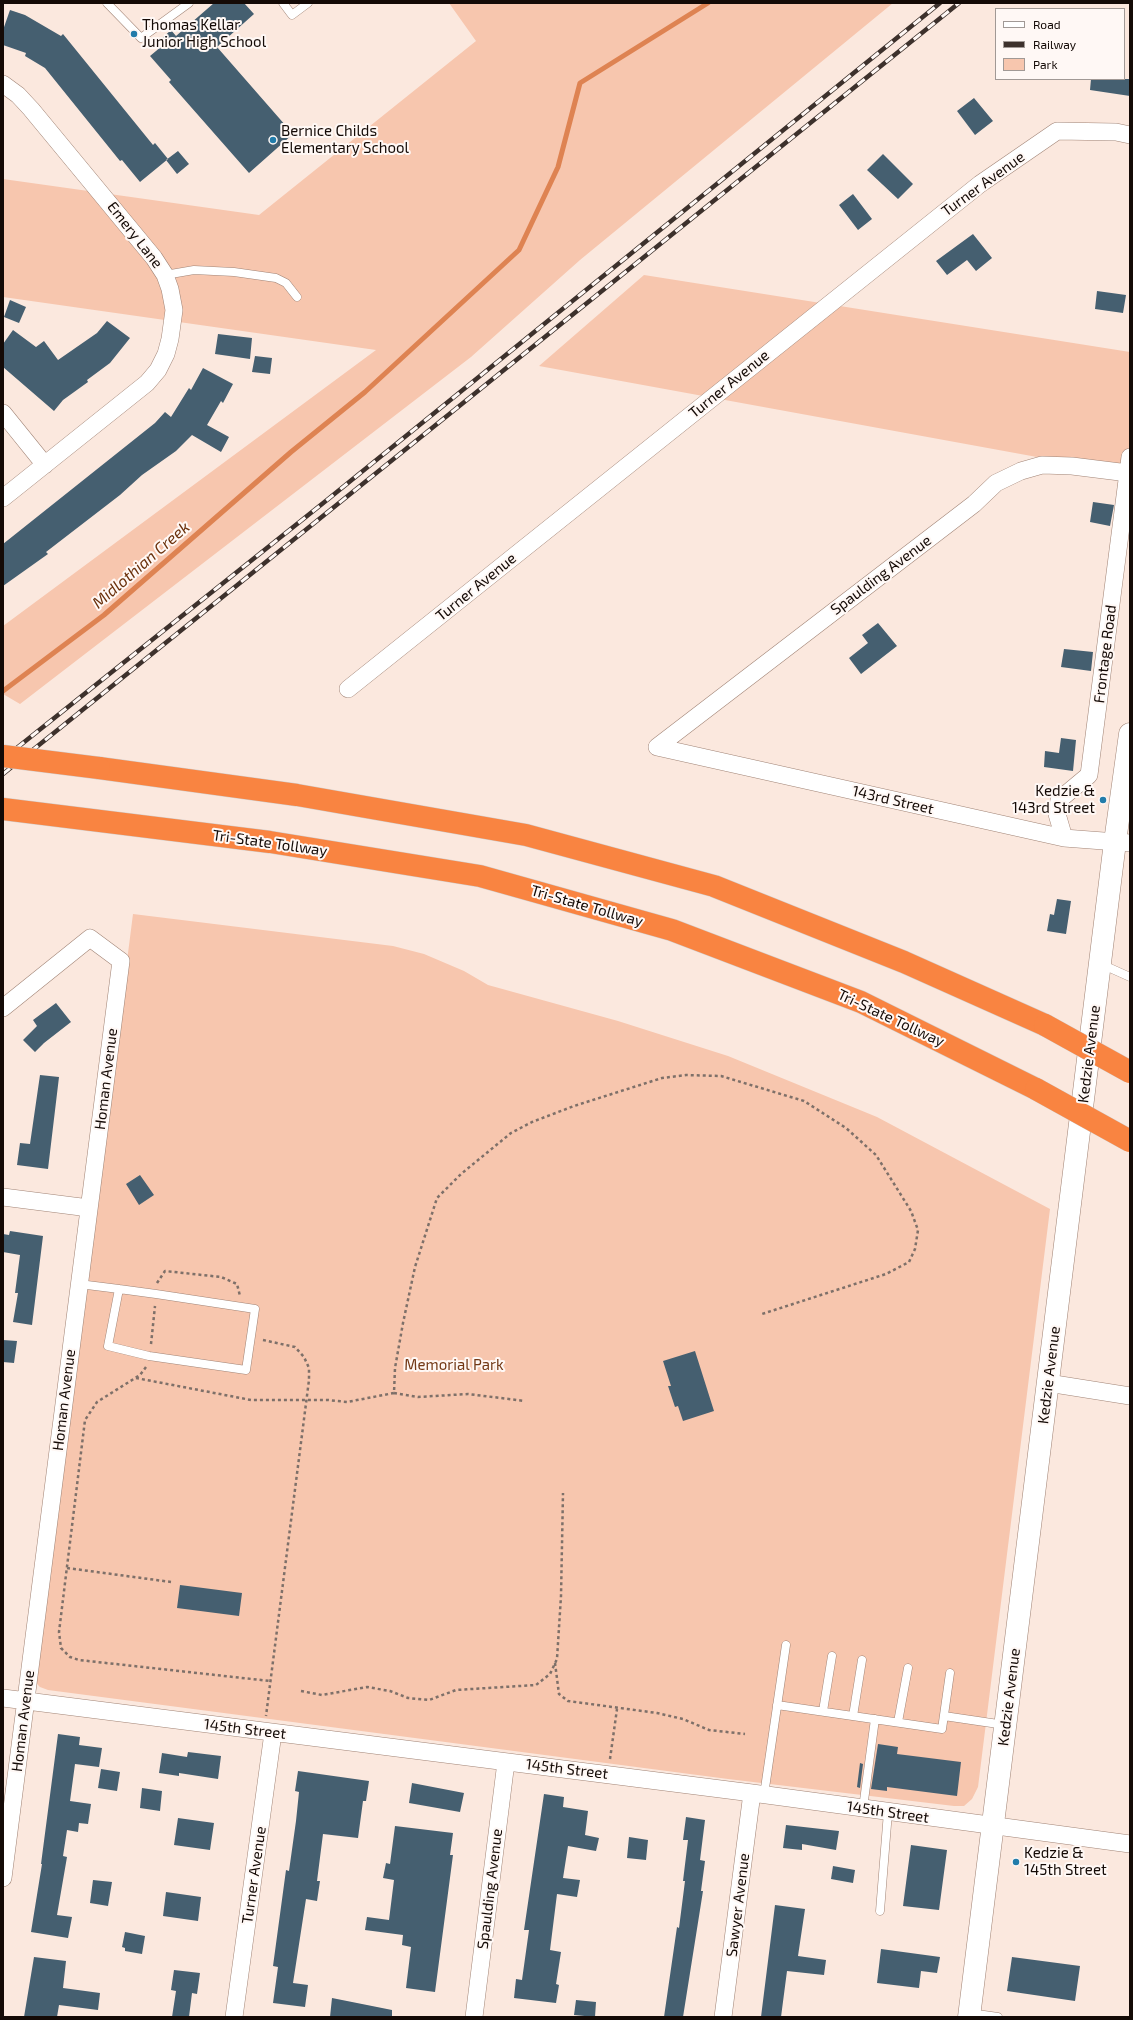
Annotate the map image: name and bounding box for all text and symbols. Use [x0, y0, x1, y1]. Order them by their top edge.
legend [995, 8, 1125, 80]
place label: Thomas Kellar Junior High School [142, 16, 266, 51]
text: Road [1033, 17, 1061, 31]
marker: Thomas Kellar Junior High School [129, 29, 139, 39]
text: Railway [1033, 37, 1076, 51]
text: Park [1033, 57, 1058, 71]
place label: Bernice Childs Elementary School [281, 122, 409, 157]
marker: Bernice Childs Elementary School [268, 135, 278, 145]
street label: Turner Avenue [938, 148, 1028, 220]
street label: Emery Lane [103, 198, 167, 272]
street label: Turner Avenue [685, 346, 773, 422]
water label: Midlothian Creek [88, 517, 194, 613]
street label: Spaulding Avenue [827, 531, 935, 619]
street label: Turner Avenue [432, 549, 520, 625]
street label: Frontage Road [1090, 604, 1120, 704]
street label: 143rd Street [851, 782, 935, 818]
place label: Kedzie & 143rd Street [1012, 782, 1095, 817]
marker: Kedzie & 143rd Street [1098, 795, 1108, 805]
street label: Tri-State Tollway [211, 826, 329, 860]
street label: Tri-State Tollway [529, 881, 645, 931]
street label: Tri-State Tollway [835, 985, 947, 1051]
street label: Kedzie Avenue [1074, 1004, 1104, 1104]
street label: Homan Avenue [91, 1027, 121, 1131]
street label: Kedzie Avenue [1034, 1325, 1064, 1425]
street label: Homan Avenue [49, 1348, 79, 1452]
park label: Memorial Park [404, 1356, 504, 1374]
street label: Kedzie Avenue [994, 1647, 1024, 1747]
street label: Homan Avenue [8, 1669, 38, 1773]
street label: 145th Street [203, 1715, 287, 1743]
street label: 145th Street [525, 1755, 609, 1783]
street label: 145th Street [846, 1797, 930, 1827]
street label: Turner Avenue [238, 1825, 270, 1925]
street label: Spaulding Avenue [474, 1828, 506, 1950]
place label: Kedzie & 145th Street [1024, 1844, 1107, 1879]
street label: Sawyer Avenue [723, 1852, 753, 1958]
marker: Kedzie & 145th Street [1011, 1857, 1021, 1867]

